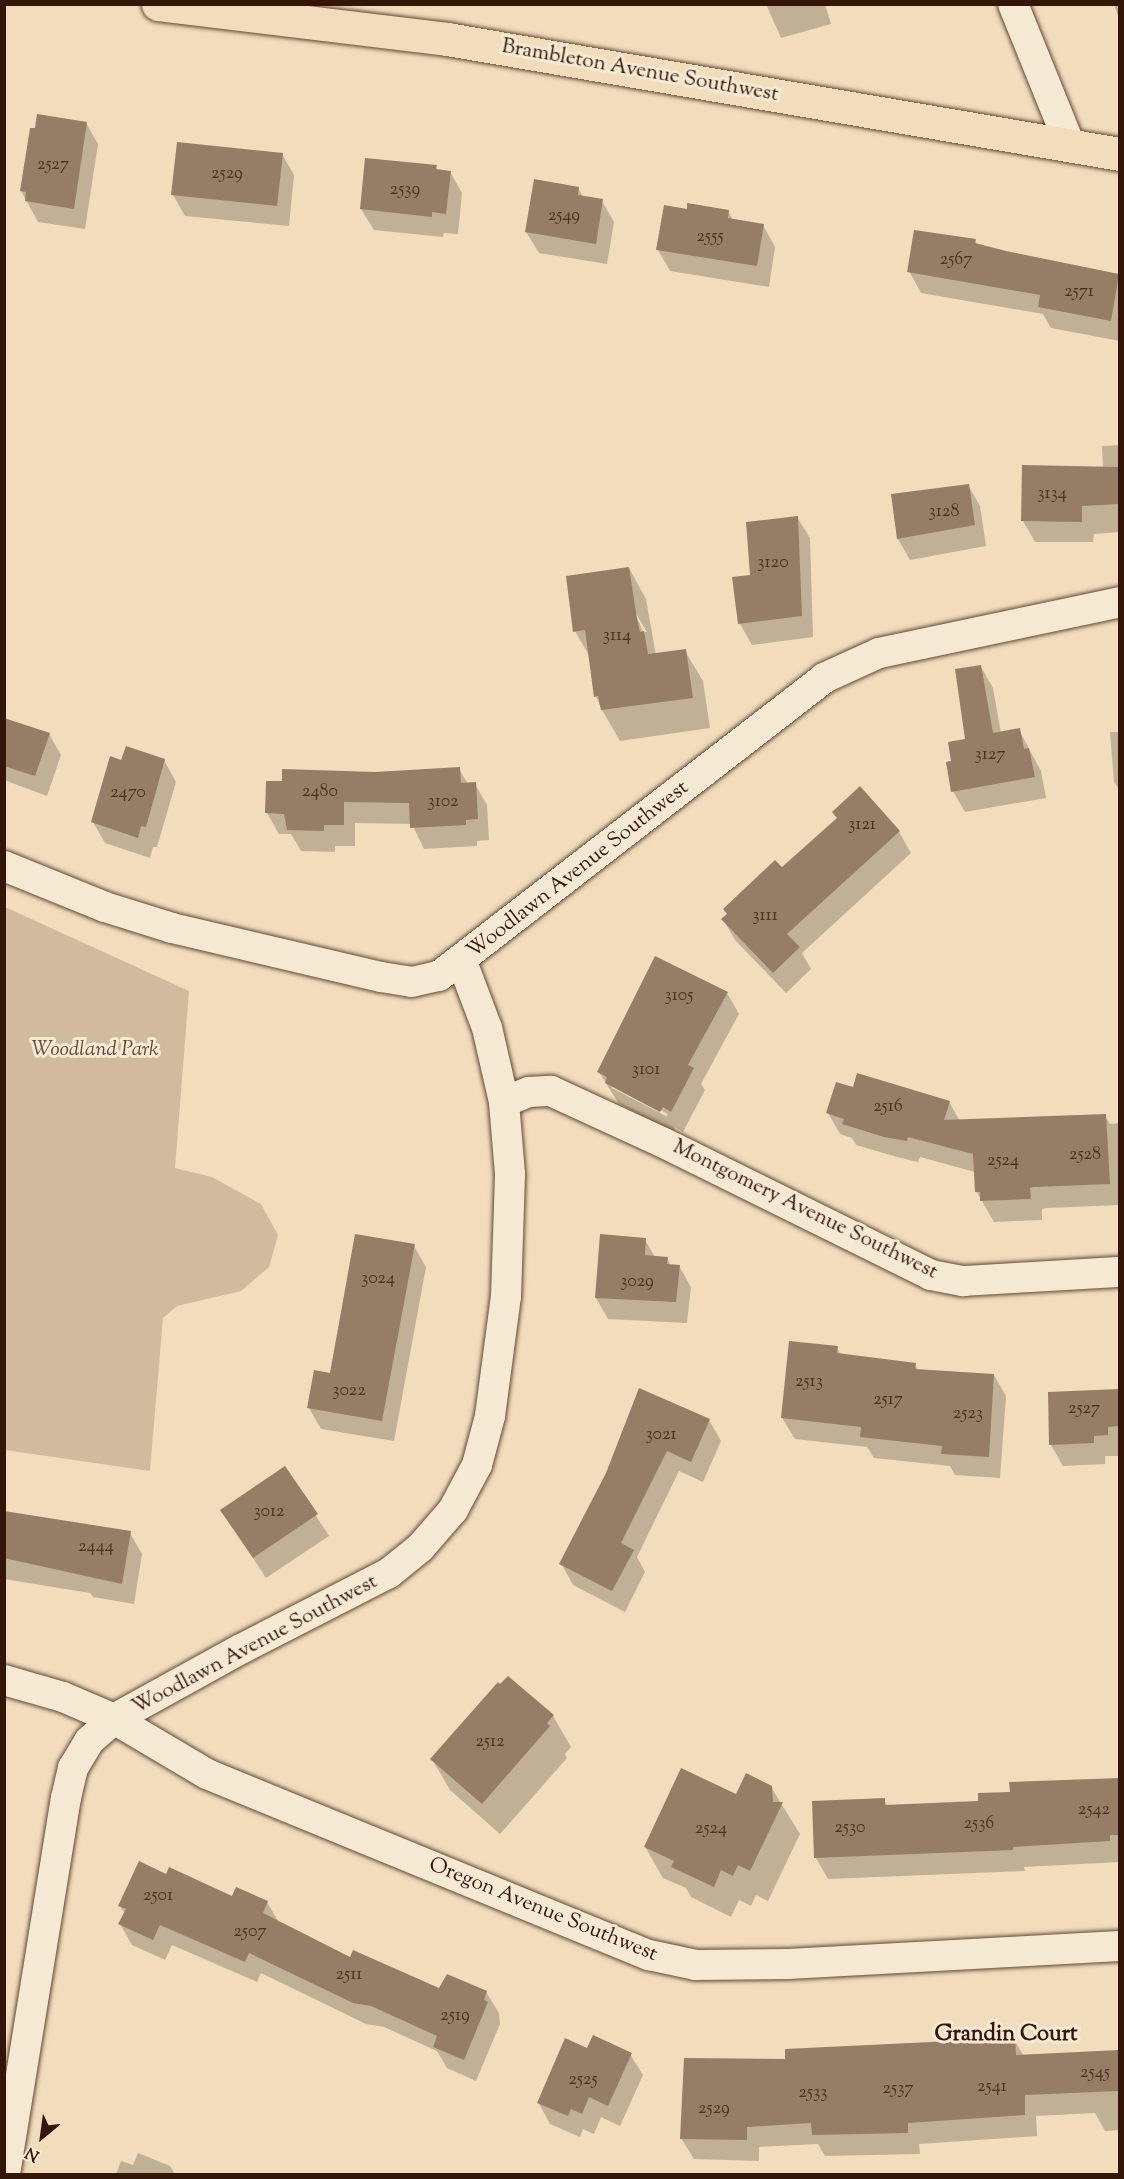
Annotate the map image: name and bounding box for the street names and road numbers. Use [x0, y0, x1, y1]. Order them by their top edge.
street label: Brambleton Avenue Southwest [500, 34, 780, 108]
street label: Woodlawn Avenue Southwest [462, 776, 694, 964]
street label: Montgomery Avenue Southwest [668, 1135, 942, 1285]
street label: Woodlawn Avenue Southwest [128, 1569, 382, 1721]
street label: Oregon Avenue Southwest [425, 1853, 661, 1967]

